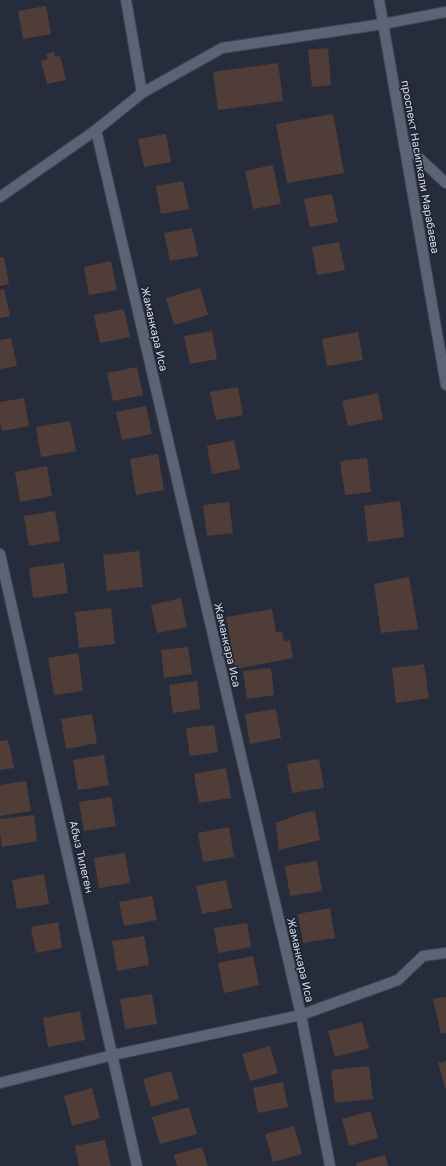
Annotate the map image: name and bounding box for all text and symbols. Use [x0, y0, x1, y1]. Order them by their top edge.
street label: проспект Насипкали Марабаева [398, 79, 442, 255]
street label: Жаманкара Иса [138, 286, 170, 372]
street label: Жаманкара Иса [211, 602, 243, 688]
street label: Абыз Тилеген [66, 820, 96, 894]
street label: Жаманкара Иса [284, 917, 316, 1003]

